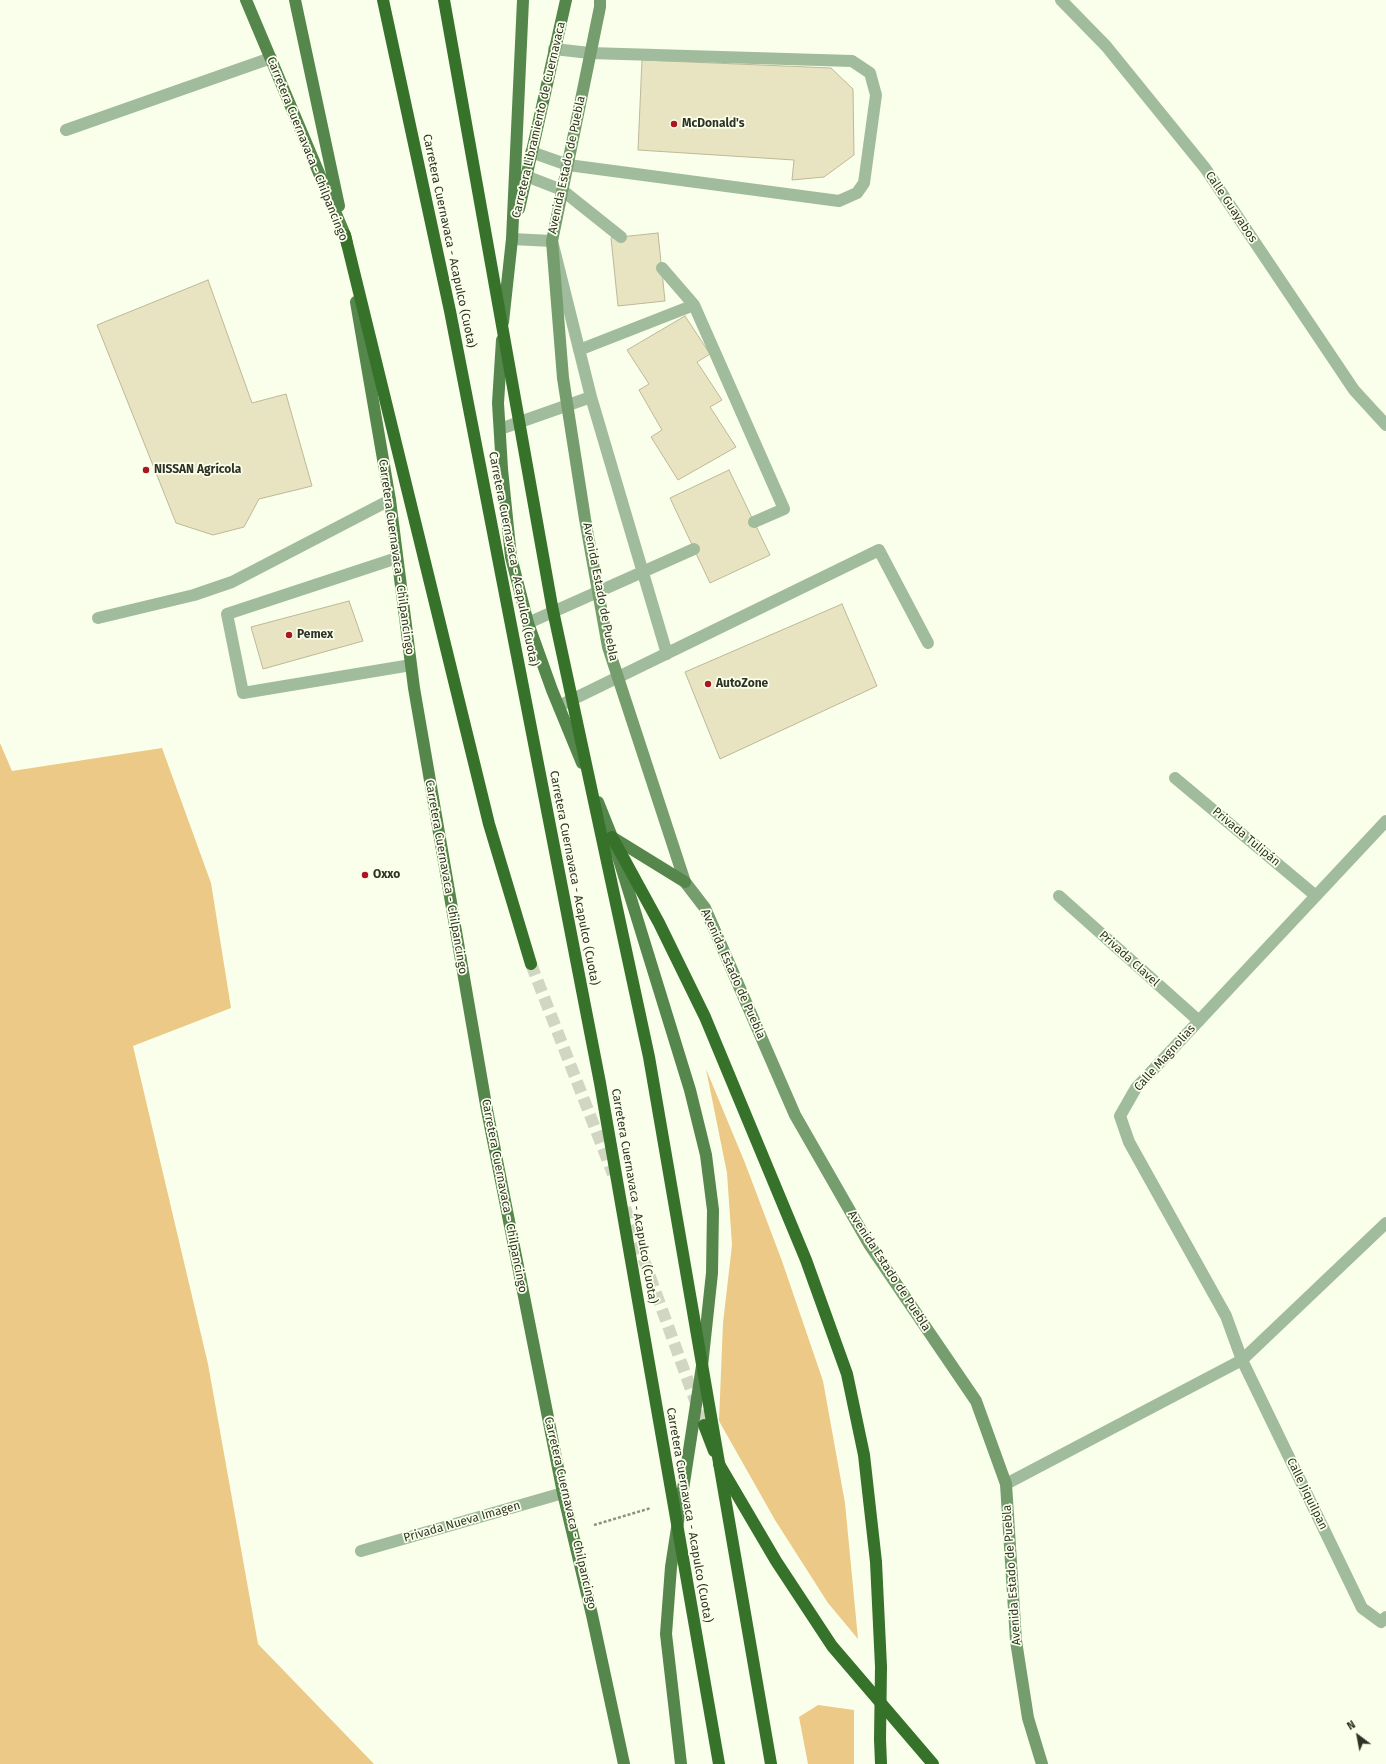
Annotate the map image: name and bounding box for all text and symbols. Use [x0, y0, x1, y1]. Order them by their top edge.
street label: Carretera Libramiento de Cuernavaca [509, 20, 569, 220]
street label: Carretera Cuernavaca - Chilpancingo [263, 55, 351, 243]
street label: Avenida Estado de Puebla [545, 95, 589, 235]
place label: McDonald's [682, 117, 745, 131]
marker: McDonald's [669, 119, 679, 129]
street label: Carretera Cuernavaca - Acapulco (Cuota) [419, 133, 479, 349]
street label: Calle Guayabos [1202, 169, 1260, 245]
street label: Carretera Cuernavaca - Acapulco (Cuota) [485, 451, 541, 667]
street label: Carretera Cuernavaca - Chilpancingo [375, 458, 417, 656]
place label: NISSAN Agrícola [154, 463, 241, 477]
marker: NISSAN Agrícola [141, 465, 151, 475]
street label: Avenida Estado de Puebla [579, 521, 621, 663]
place label: Pemex [297, 628, 333, 642]
marker: Pemex [284, 630, 294, 640]
place label: AutoZone [716, 677, 768, 691]
marker: AutoZone [703, 679, 713, 689]
street label: Carretera Cuernavaca - Acapulco (Cuota) [546, 770, 602, 986]
street label: Carretera Cuernavaca - Chilpancingo [422, 779, 470, 975]
street label: Privada Tulipán [1209, 804, 1283, 870]
place label: Oxxo [373, 868, 400, 882]
marker: Oxxo [360, 870, 370, 880]
street label: Avenida Estado de Puebla [698, 907, 768, 1041]
street label: Privada Clavel [1096, 928, 1162, 990]
street label: Calle Magnolias [1131, 1022, 1199, 1094]
street label: Carretera Cuernavaca - Acapulco (Cuota) [608, 1087, 660, 1305]
street label: Carretera Cuernavaca - Chilpancingo [478, 1098, 530, 1294]
street label: Avenida Estado de Puebla [845, 1208, 933, 1334]
street label: Carretera Cuernavaca - Acapulco (Cuota) [663, 1406, 715, 1624]
street label: Carretera Cuernavaca - Chilpancingo [541, 1415, 599, 1611]
street label: Calle Jiquilpan [1283, 1456, 1331, 1532]
street label: Privada Nueva Imagen [402, 1498, 522, 1546]
street label: Avenida Estado de Puebla [1000, 1504, 1024, 1646]
north arrow [1338, 1716, 1378, 1756]
text: N [1345, 1718, 1358, 1733]

